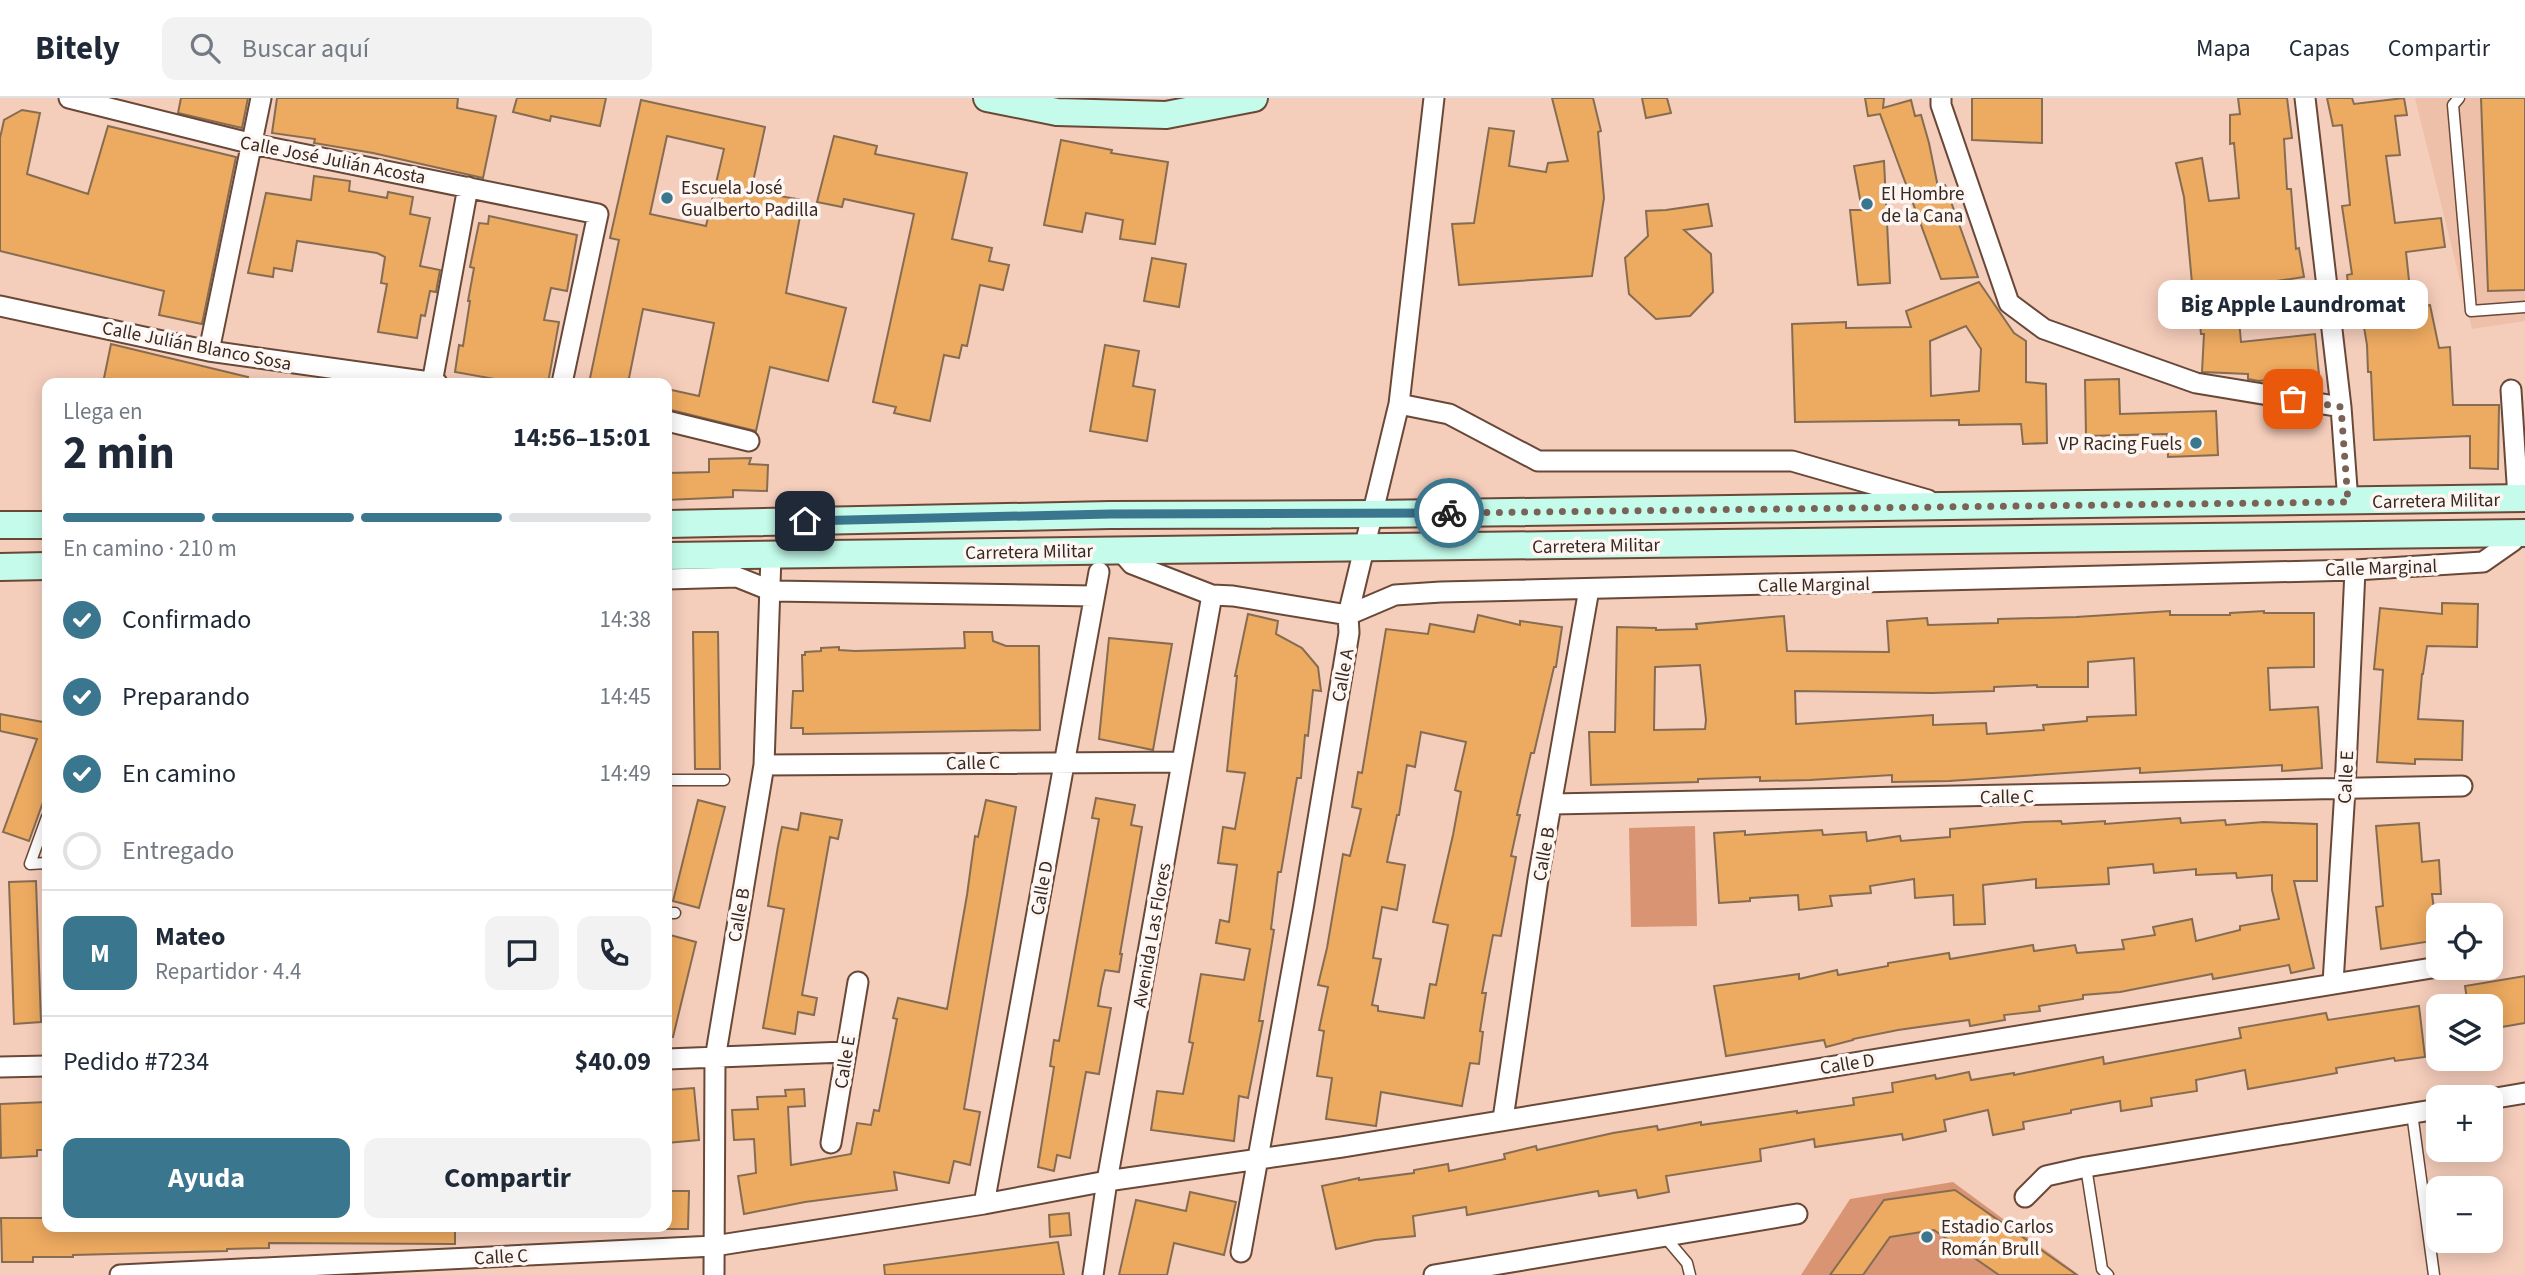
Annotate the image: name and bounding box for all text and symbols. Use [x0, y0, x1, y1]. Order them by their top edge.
search box [162, 17, 652, 80]
text: Bitely [35, 25, 120, 72]
icon: search [186, 29, 224, 67]
text: Buscar aquí [242, 30, 369, 67]
text: Mapa [2196, 31, 2251, 66]
text: Capas [2289, 31, 2350, 66]
text: Compartir [2388, 31, 2490, 66]
street label: Calle José Julián Acosta [238, 129, 428, 192]
place label: Escuela José Gualberto Padilla [681, 175, 818, 224]
place label: El Hombre de la Cana [1881, 181, 1964, 230]
marker: Escuela José Gualberto Padilla [659, 190, 675, 206]
marker: El Hombre de la Cana [1859, 196, 1875, 212]
callout: Big Apple Laundromat [2158, 280, 2428, 329]
text: Big Apple Laundromat [2180, 288, 2406, 321]
street label: Calle Julián Blanco Sosa [100, 315, 294, 378]
pin [2263, 369, 2323, 429]
icon: bag [2274, 380, 2312, 418]
text: Llega en [63, 395, 143, 428]
text: 14:56–15:01 [513, 419, 651, 456]
text: 2 min [63, 421, 175, 486]
place label: VP Racing Fuels [2059, 431, 2182, 458]
marker: VP Racing Fuels [2188, 435, 2204, 451]
courier [1414, 478, 1484, 548]
street label: Carretera Militar [2372, 487, 2501, 516]
pin [775, 491, 835, 551]
icon: bike [1430, 494, 1468, 532]
icon: home [786, 502, 824, 540]
text: En camino · 210 m [63, 532, 237, 565]
street label: Carretera Militar [1532, 532, 1661, 561]
street label: Carretera Militar [965, 538, 1094, 567]
street label: Calle Marginal [2325, 553, 2438, 584]
street label: Calle Marginal [1758, 571, 1871, 600]
icon: check [63, 601, 101, 639]
text: Confirmado [122, 601, 251, 638]
text: 14:38 [600, 603, 651, 636]
street label: Calle A [1326, 646, 1362, 704]
icon: check [63, 678, 101, 716]
text: Preparando [122, 678, 250, 715]
text: 14:45 [600, 680, 651, 713]
street label: Calle C [946, 750, 1000, 777]
street label: Calle E [2332, 750, 2361, 804]
icon: check [63, 755, 101, 793]
text: En camino [122, 755, 236, 792]
text: 14:49 [600, 757, 651, 790]
street label: Calle C [1980, 784, 2034, 811]
street label: Calle B [1526, 825, 1563, 883]
text: Entregado [122, 832, 234, 869]
street label: Calle D [1024, 859, 1061, 918]
street label: Avenida Las Flores [1126, 861, 1178, 1010]
street label: Calle B [721, 886, 758, 944]
map controls [2426, 903, 2503, 1253]
button: locate [2426, 903, 2503, 980]
button: chat [485, 916, 559, 990]
button: phone [577, 916, 651, 990]
text: Mateo [155, 918, 225, 955]
text: M [90, 935, 110, 972]
text: Repartidor · 4.4 [155, 955, 301, 988]
button: layers [2426, 994, 2503, 1071]
street label: Calle E [828, 1034, 863, 1091]
text: Pedido #7234 [63, 1043, 209, 1080]
text: $40.09 [575, 1043, 651, 1080]
street label: Calle D [1818, 1047, 1877, 1082]
button: + [2426, 1085, 2503, 1162]
button: Ayuda [63, 1138, 350, 1218]
button: Compartir [364, 1138, 651, 1218]
button: − [2426, 1176, 2503, 1253]
place label: Estadio Carlos Román Brull [1941, 1214, 2054, 1263]
marker: Estadio Carlos Román Brull [1919, 1229, 1935, 1245]
street label: Calle C [473, 1243, 529, 1272]

